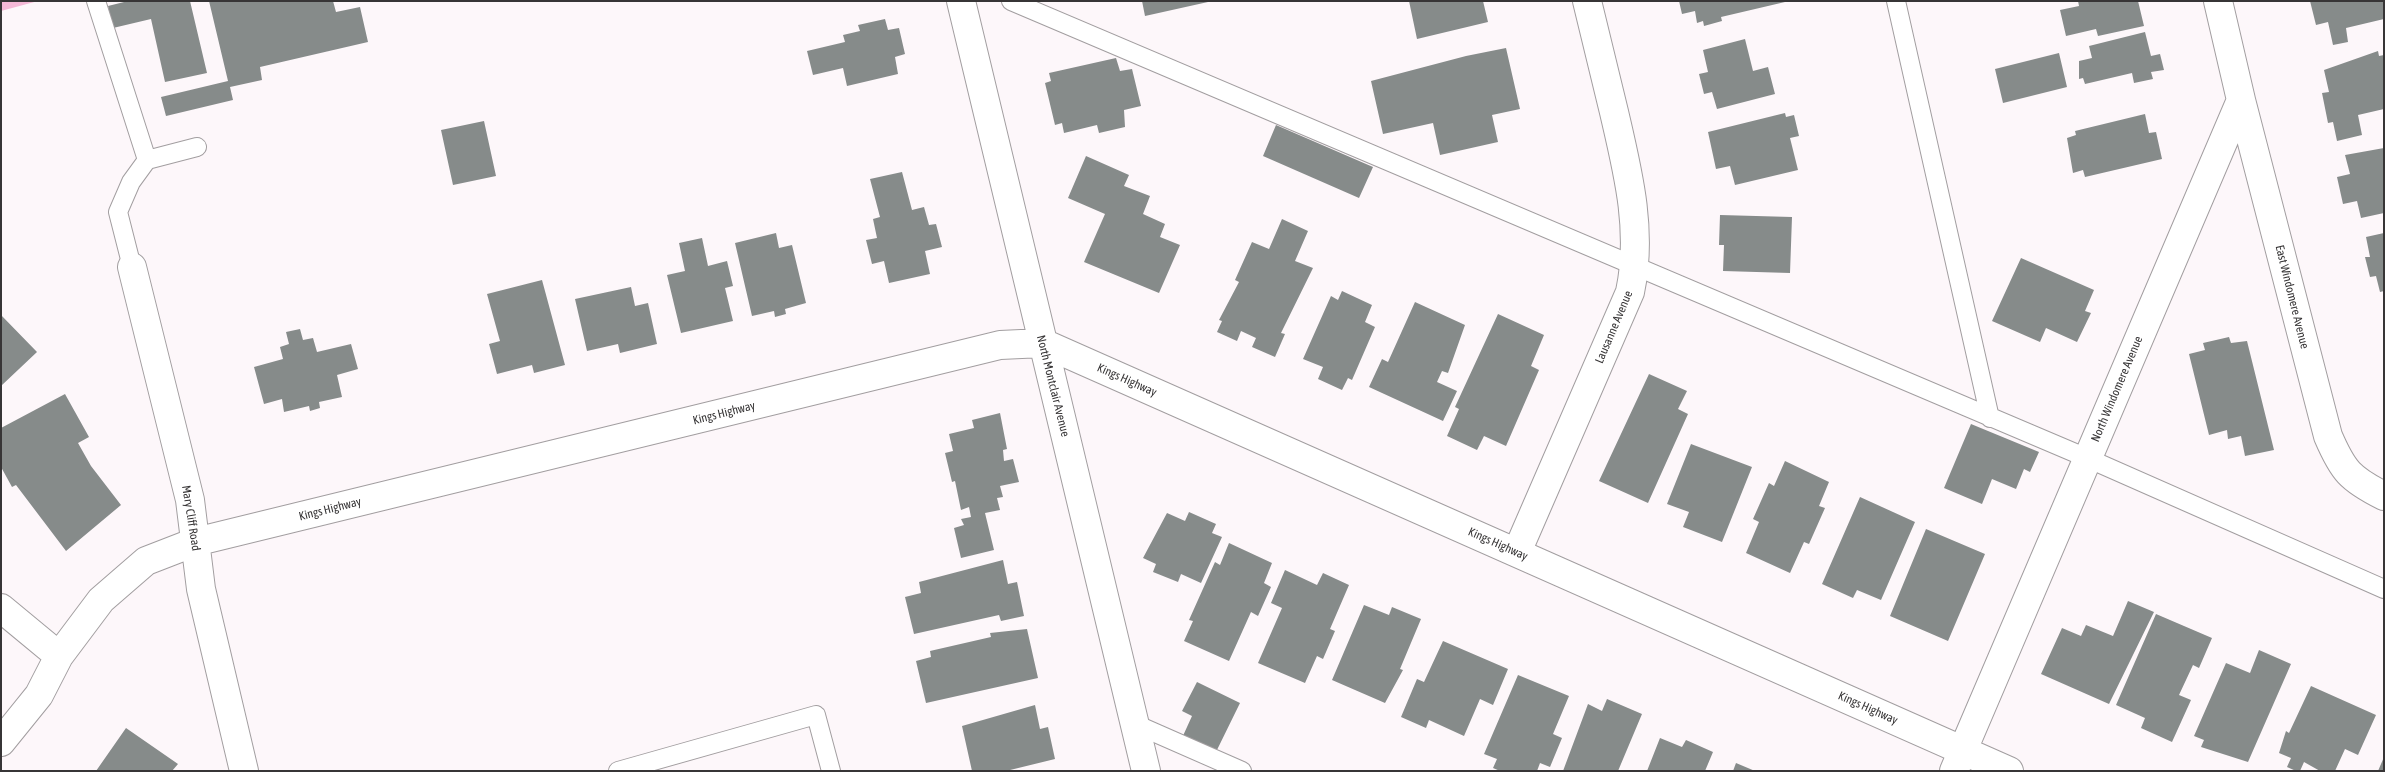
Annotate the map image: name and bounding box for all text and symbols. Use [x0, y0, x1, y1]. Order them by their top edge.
street label: East Windomere Avenue [2272, 244, 2312, 350]
street label: Lausanne Avenue [1592, 288, 1636, 366]
street label: North Montclair Avenue [1033, 334, 1073, 438]
street label: North Windomere Avenue [2088, 334, 2146, 444]
street label: Kings Highway [1095, 360, 1159, 400]
street label: Kings Highway [691, 398, 757, 428]
street label: Mary Cliff Road [179, 484, 203, 552]
street label: Kings Highway [297, 494, 363, 524]
street label: Kings Highway [1466, 524, 1530, 564]
street label: Kings Highway [1836, 688, 1900, 728]

